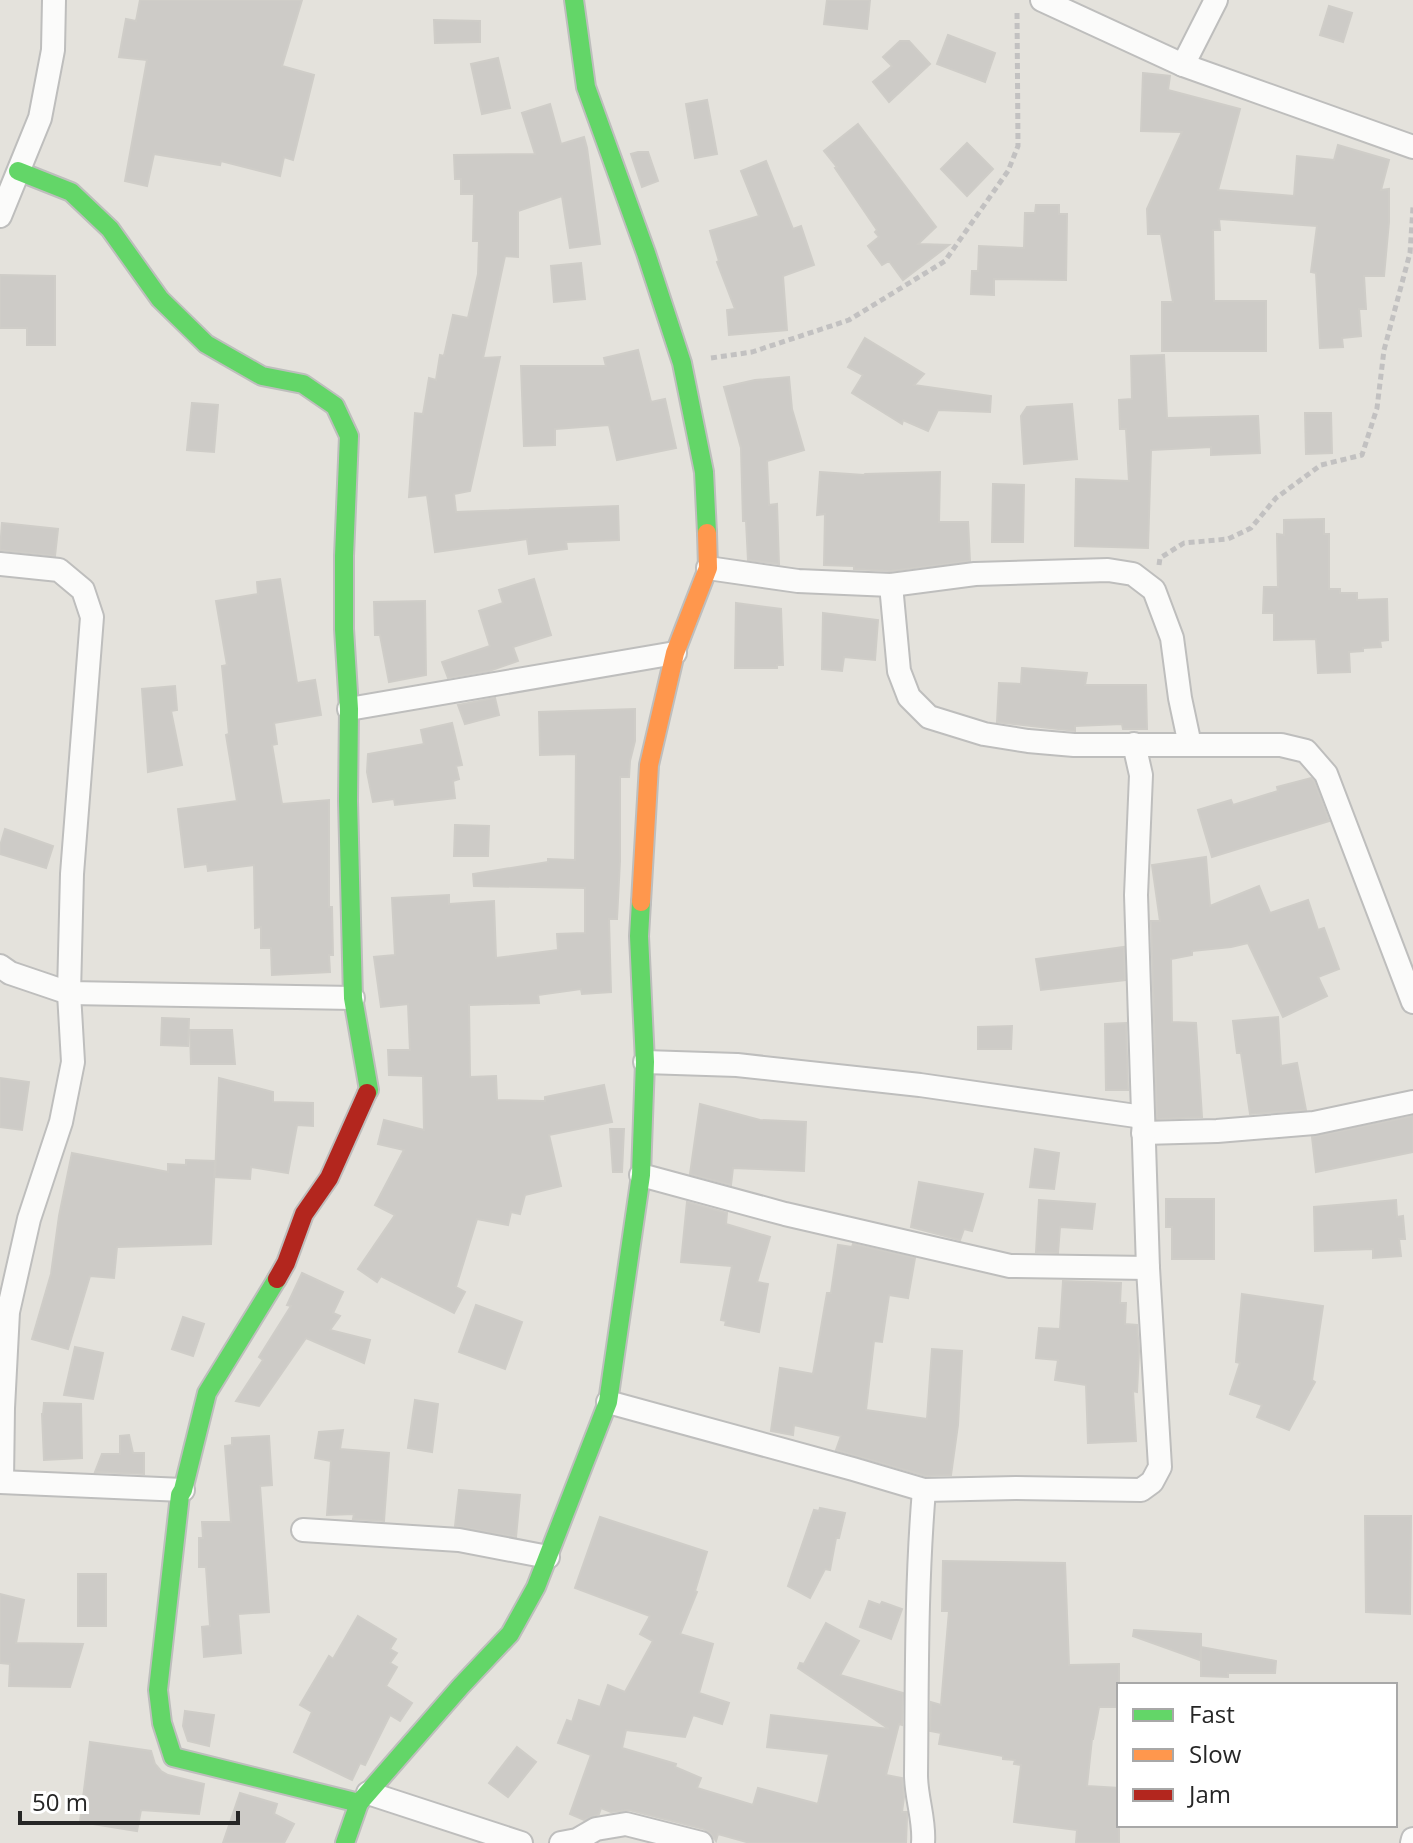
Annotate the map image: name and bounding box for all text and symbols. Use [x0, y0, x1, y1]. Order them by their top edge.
legend [1117, 1683, 1397, 1827]
text: Fast [1189, 1697, 1235, 1730]
text: Slow [1189, 1737, 1242, 1770]
scale bar [20, 1775, 238, 1825]
text: Jam [1187, 1777, 1231, 1810]
text: 50 m [32, 1785, 88, 1818]

